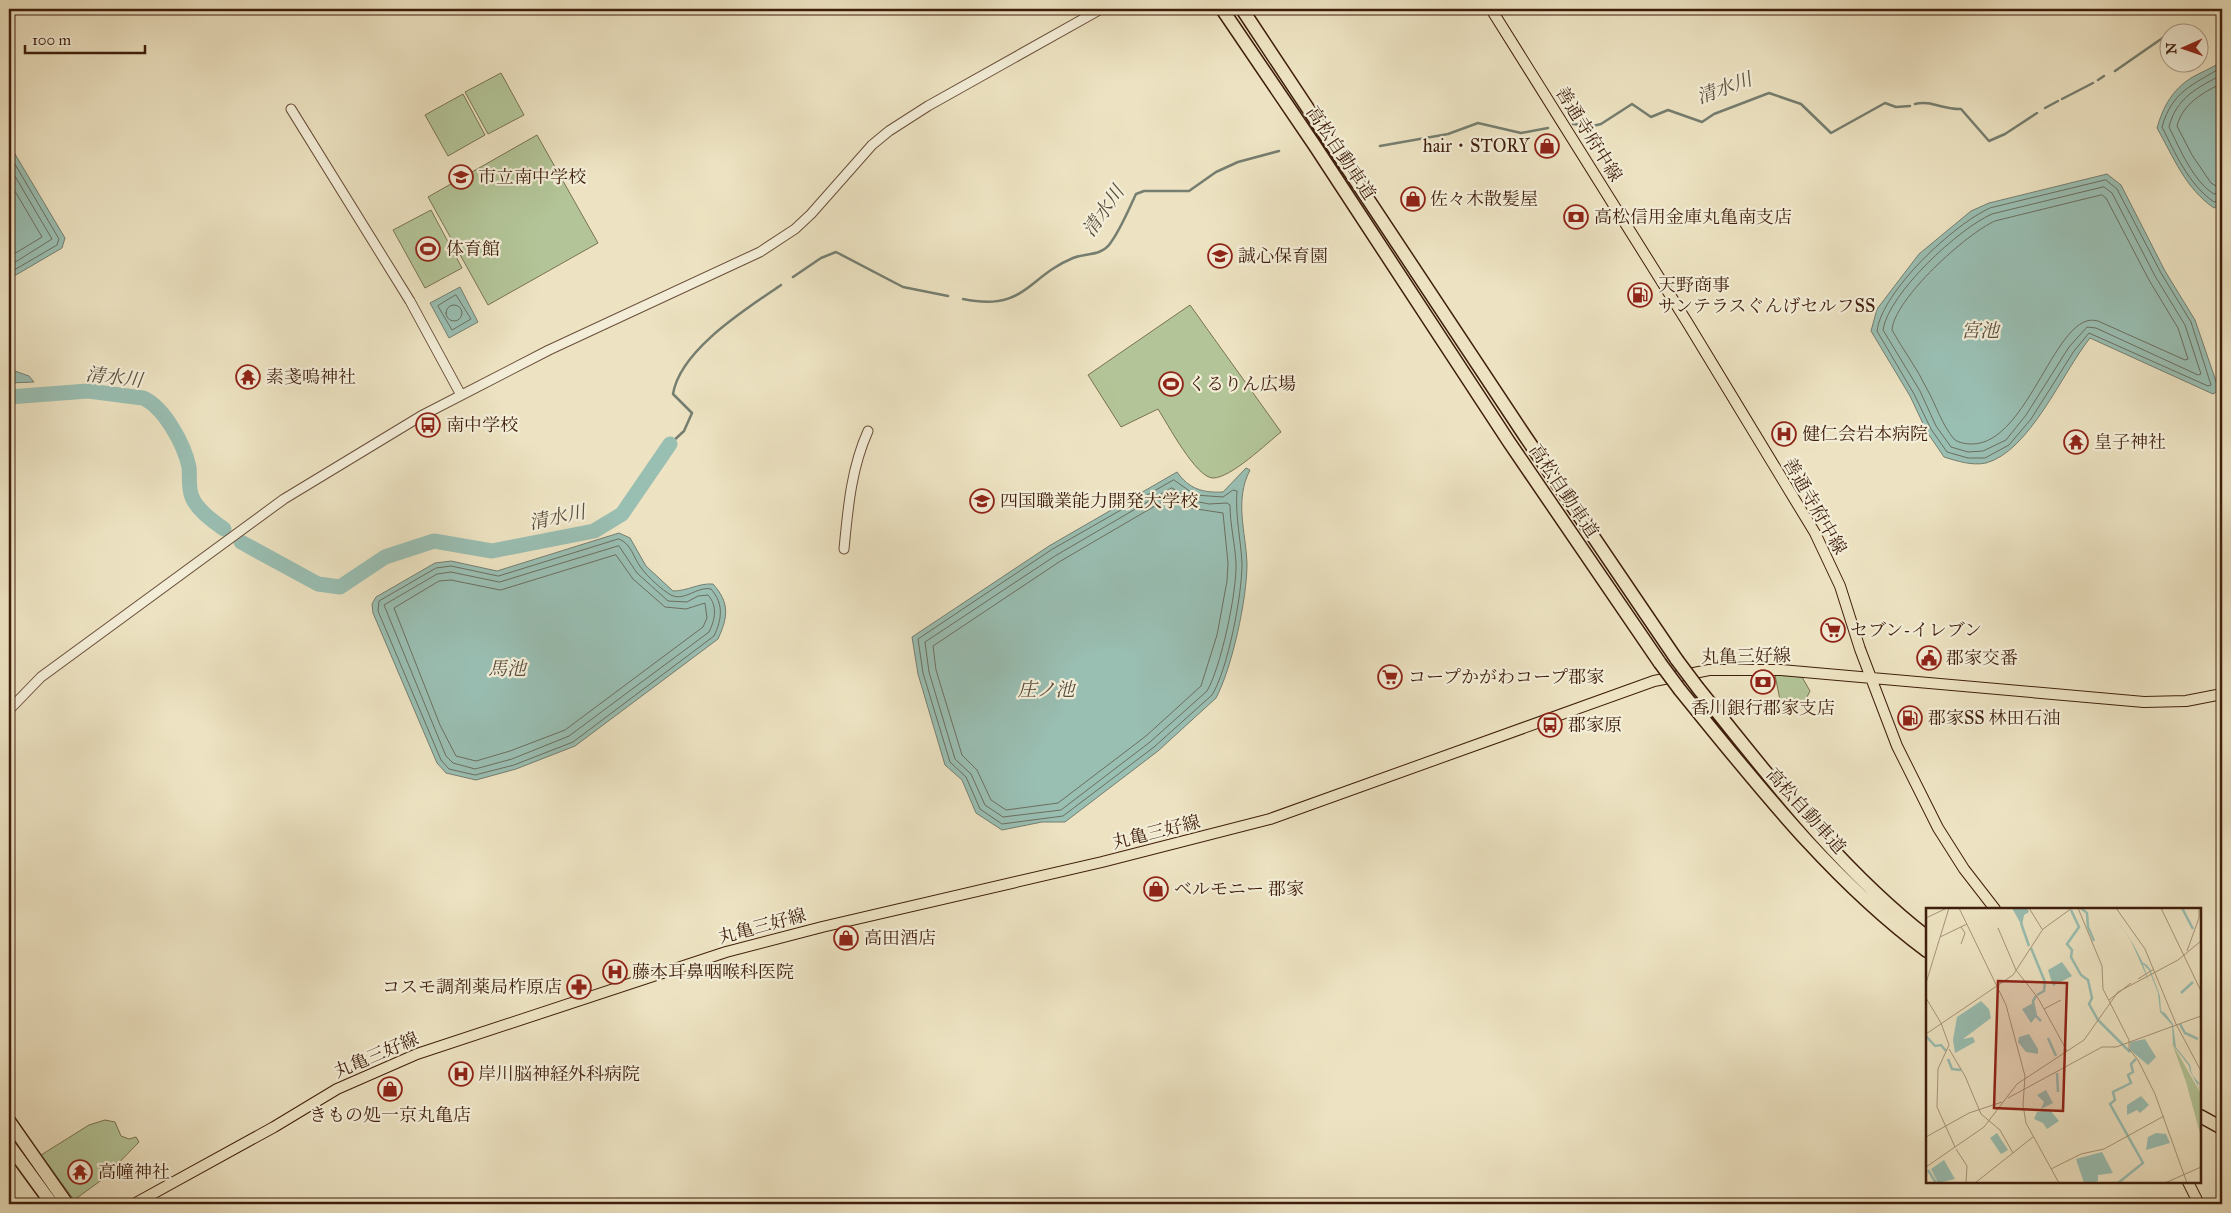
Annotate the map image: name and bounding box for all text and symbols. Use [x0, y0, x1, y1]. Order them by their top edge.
scale bar [25, 22, 145, 54]
north arrow [2158, 22, 2208, 72]
text: 100 m [32, 31, 72, 49]
text: N [2163, 42, 2180, 55]
water label: 清水川 [1693, 67, 1757, 109]
street label: 善通寺府中線 [1551, 82, 1627, 186]
street label: 高松自動車道 [1302, 102, 1380, 204]
shop icon: hair・STORY [1534, 133, 1560, 159]
place label: hair・STORY [1423, 135, 1531, 157]
school or university icon: 市立南中学校 [448, 164, 474, 190]
place label: 市立南中学校 [478, 166, 586, 188]
water label: 清水川 [1077, 179, 1130, 241]
shop icon: 佐々木散髪屋 [1400, 186, 1426, 212]
place label: 佐々木散髪屋 [1430, 188, 1538, 210]
bank icon: 高松信用金庫丸亀南支店 [1563, 204, 1589, 230]
place label: 高松信用金庫丸亀南支店 [1594, 206, 1792, 228]
sports icon: 体育館 [415, 236, 441, 262]
place label: 体育館 [446, 238, 500, 260]
school or university icon: 誠心保育園 [1207, 243, 1233, 269]
place label: 誠心保育園 [1238, 245, 1328, 267]
place label: 天野商事 サンテラスぐんげセルフSS [1658, 274, 1875, 317]
fuel station icon: 天野商事 サンテラスぐんげセルフSS [1627, 282, 1653, 308]
water label: 宮池 [1961, 319, 2001, 342]
water label: 清水川 [84, 362, 146, 392]
temple icon: 素戔嗚神社 [235, 364, 261, 390]
place label: 素戔嗚神社 [266, 366, 356, 388]
sports icon: くるりん広場 [1158, 371, 1184, 397]
place label: くるりん広場 [1188, 373, 1296, 395]
bus stop icon: 南中学校 [415, 412, 441, 438]
place label: 南中学校 [446, 414, 518, 436]
hospital icon: 健仁会岩本病院 [1771, 421, 1797, 447]
place label: 健仁会岩本病院 [1802, 423, 1928, 445]
temple icon: 皇子神社 [2063, 429, 2089, 455]
place label: 皇子神社 [2094, 431, 2166, 453]
street label: 高松自動車道 [1525, 440, 1603, 542]
street label: 善通寺府中線 [1778, 454, 1852, 558]
school or university icon: 四国職業能力開発大学校 [969, 488, 995, 514]
place label: 四国職業能力開発大学校 [1000, 490, 1198, 512]
water label: 清水川 [527, 499, 589, 534]
supermarket icon: セブン-イレブン [1820, 617, 1846, 643]
place label: セブン-イレブン [1850, 619, 1982, 641]
street label: 丸亀三好線 [1701, 644, 1791, 668]
public building icon: 郡家交番 [1916, 645, 1942, 671]
place label: 郡家交番 [1946, 647, 2018, 669]
water label: 馬池 [488, 657, 528, 680]
supermarket icon: コープかがわコープ郡家 [1377, 664, 1403, 690]
place label: コープかがわコープ郡家 [1408, 666, 1604, 688]
bank icon: 香川銀行郡家支店 [1750, 669, 1776, 695]
water label: 庄ノ池 [1017, 678, 1076, 701]
place label: 香川銀行郡家支店 [1691, 697, 1835, 719]
fuel station icon: 郡家SS 林田石油 [1897, 705, 1923, 731]
place label: 郡家SS 林田石油 [1928, 707, 2061, 729]
bus stop icon: 郡家原 [1537, 712, 1563, 738]
place label: 郡家原 [1568, 714, 1622, 736]
street label: 高松自動車道 [1762, 764, 1850, 858]
street label: 丸亀三好線 [1110, 810, 1202, 854]
shop icon: ベルモニー 郡家 [1143, 876, 1169, 902]
place label: ベルモニー 郡家 [1174, 878, 1304, 900]
street label: 丸亀三好線 [716, 904, 808, 948]
inset map [1926, 908, 2201, 1183]
shop icon: 高田酒店 [833, 925, 859, 951]
place label: 高田酒店 [864, 927, 936, 949]
hospital icon: 藤本耳鼻咽喉科医院 [602, 959, 628, 985]
place label: 藤本耳鼻咽喉科医院 [632, 961, 794, 983]
pharmacy icon: コスモ調剤薬局柞原店 [566, 974, 592, 1000]
place label: コスモ調剤薬局柞原店 [382, 976, 562, 998]
street label: 丸亀三好線 [330, 1027, 422, 1083]
hospital icon: 岸川脳神経外科病院 [448, 1061, 474, 1087]
place label: 岸川脳神経外科病院 [478, 1063, 640, 1085]
shop icon: きもの処一京丸亀店 [377, 1076, 403, 1102]
place label: きもの処一京丸亀店 [309, 1104, 471, 1126]
temple icon: 高幢神社 [67, 1159, 93, 1185]
place label: 高幢神社 [98, 1161, 170, 1183]

